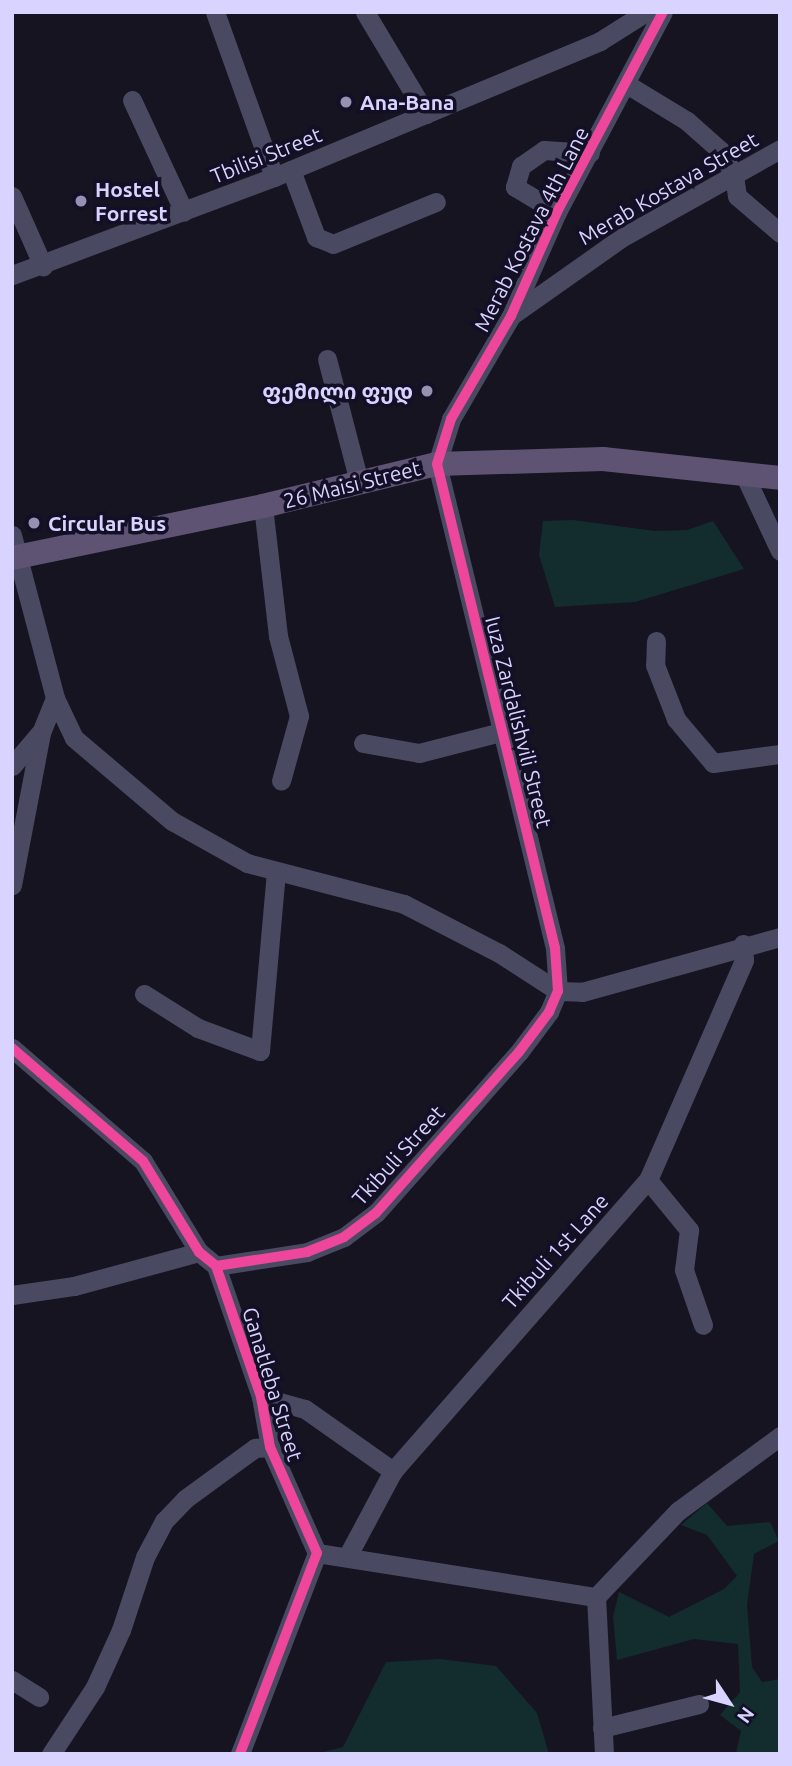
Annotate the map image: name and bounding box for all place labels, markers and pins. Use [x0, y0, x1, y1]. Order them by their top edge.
place label: Ana-Bana [360, 89, 454, 115]
marker: Ana-Bana [338, 94, 354, 110]
place label: Hostel Forrest [95, 176, 167, 226]
marker: Hostel Forrest [73, 193, 89, 209]
place label: ფემილი ფუდ [262, 378, 413, 404]
marker: ფემილი ფუდ [419, 383, 435, 399]
place label: Circular Bus [48, 510, 166, 536]
marker: Circular Bus [26, 515, 42, 531]

